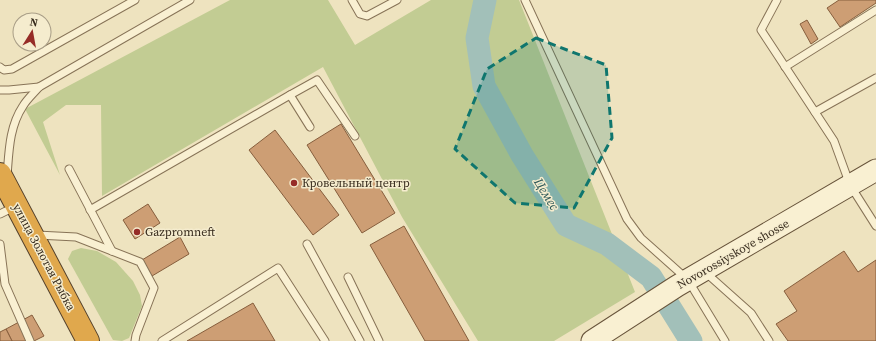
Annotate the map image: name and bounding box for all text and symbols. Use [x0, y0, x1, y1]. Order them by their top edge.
north arrow [12, 12, 52, 52]
text: N [28, 15, 39, 31]
water label: Цемес [530, 174, 563, 214]
place label: Кровельный центр [302, 175, 410, 191]
marker: Кровельный центр [289, 178, 299, 188]
street label: улица Золотая Рыбка [9, 201, 80, 314]
street label: Novorossiyskoye shosse [674, 215, 792, 293]
place label: Gazpromneft [145, 224, 215, 240]
marker: Gazpromneft [132, 227, 142, 237]

